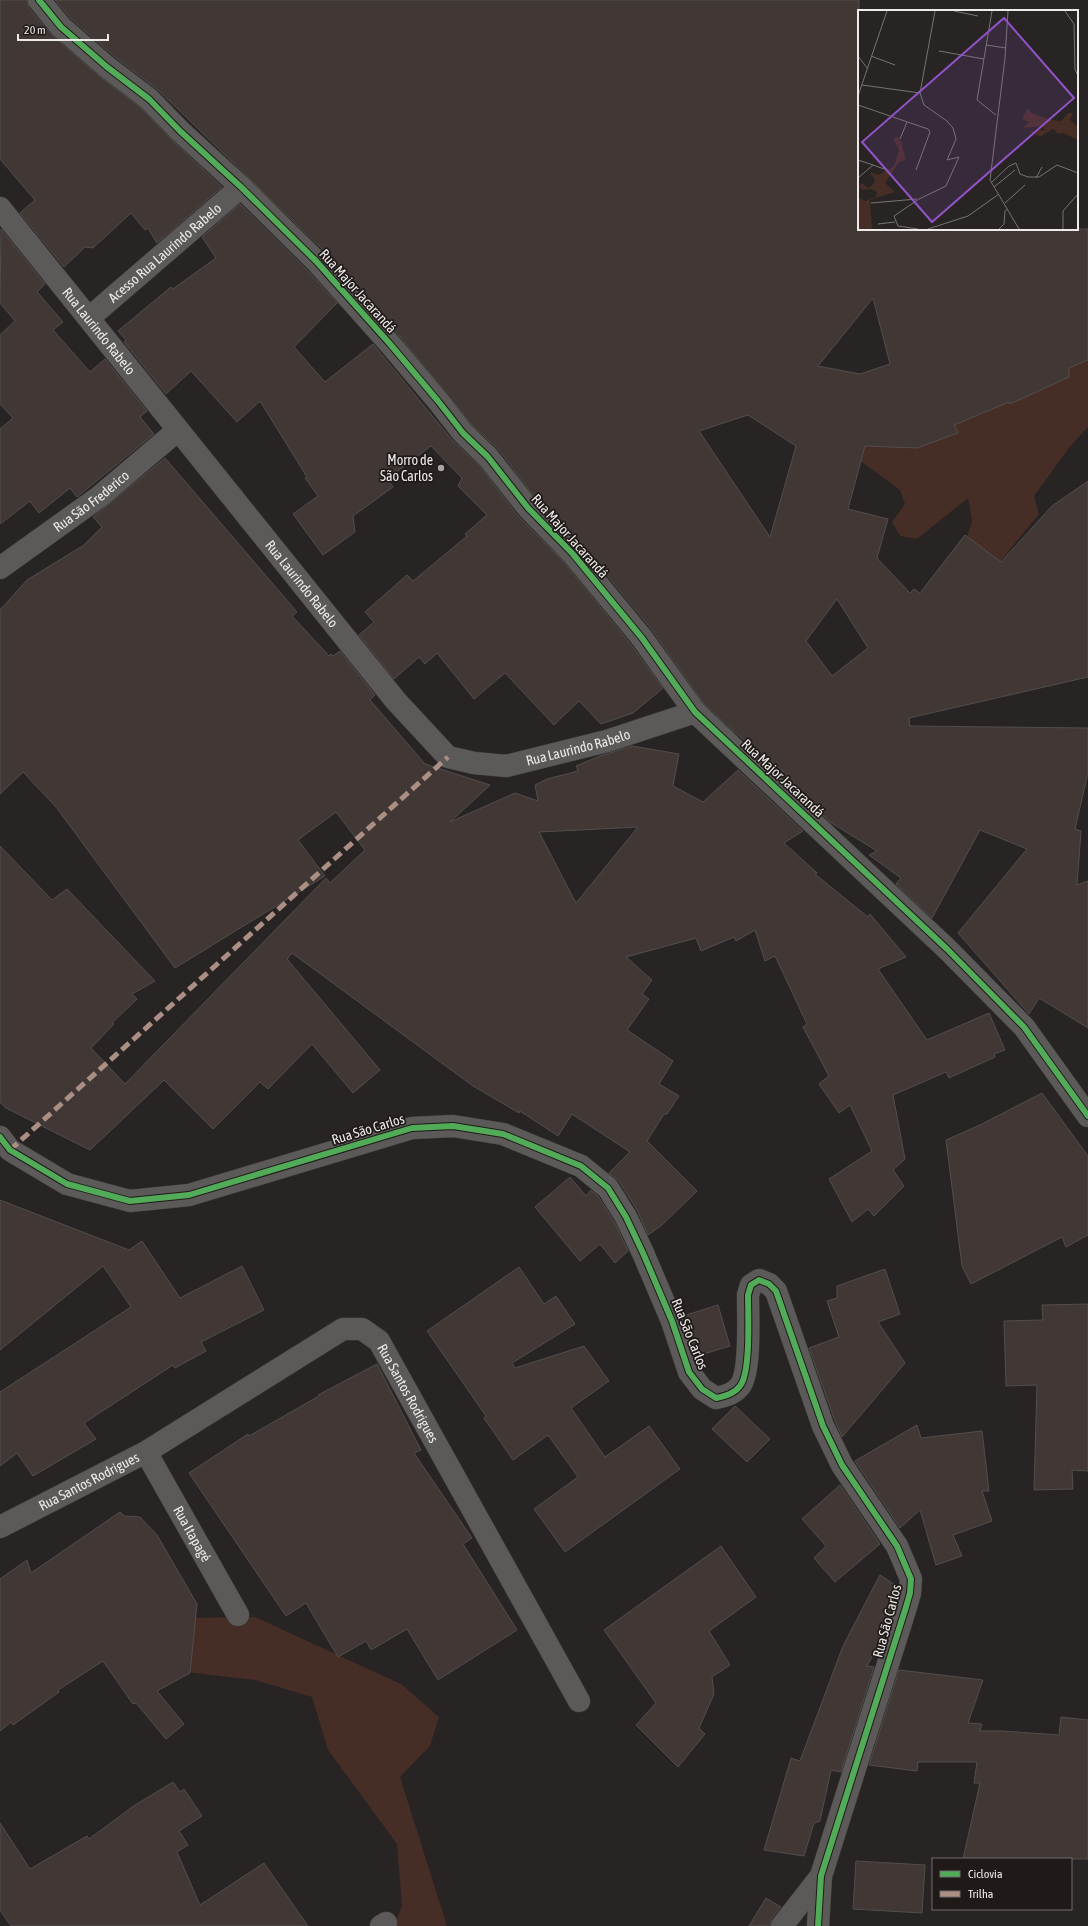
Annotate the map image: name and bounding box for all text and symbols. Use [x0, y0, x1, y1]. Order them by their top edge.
inset map [858, 10, 1078, 230]
scale bar [18, 16, 108, 42]
text: 20 m [24, 23, 46, 37]
street label: Acesso Rua Laurindo Rabelo [105, 200, 224, 306]
street label: Rua Major Jacarandá [316, 246, 400, 336]
street label: Rua Laurindo Rabelo [59, 284, 139, 378]
place label: Morro de São Carlos [380, 452, 433, 484]
marker: Morro de São Carlos [436, 463, 446, 473]
street label: Rua São Frederico [50, 467, 132, 535]
street label: Rua Major Jacarandá [528, 491, 612, 581]
street label: Rua Laurindo Rabelo [262, 537, 342, 630]
street label: Rua Laurindo Rabelo [524, 726, 632, 769]
street label: Rua Major Jacarandá [738, 736, 828, 820]
street label: Rua São Carlos [330, 1110, 406, 1148]
street label: Rua São Carlos [669, 1296, 712, 1372]
street label: Rua Santos Rodrigues [374, 1341, 442, 1446]
street label: Rua Santos Rodrigues [36, 1449, 142, 1514]
street label: Rua Itapagé [170, 1503, 214, 1565]
street label: Rua São Carlos [870, 1583, 904, 1659]
legend [932, 1858, 1072, 1910]
text: Ciclovia [968, 1867, 1002, 1881]
text: Trilha [968, 1887, 993, 1901]

